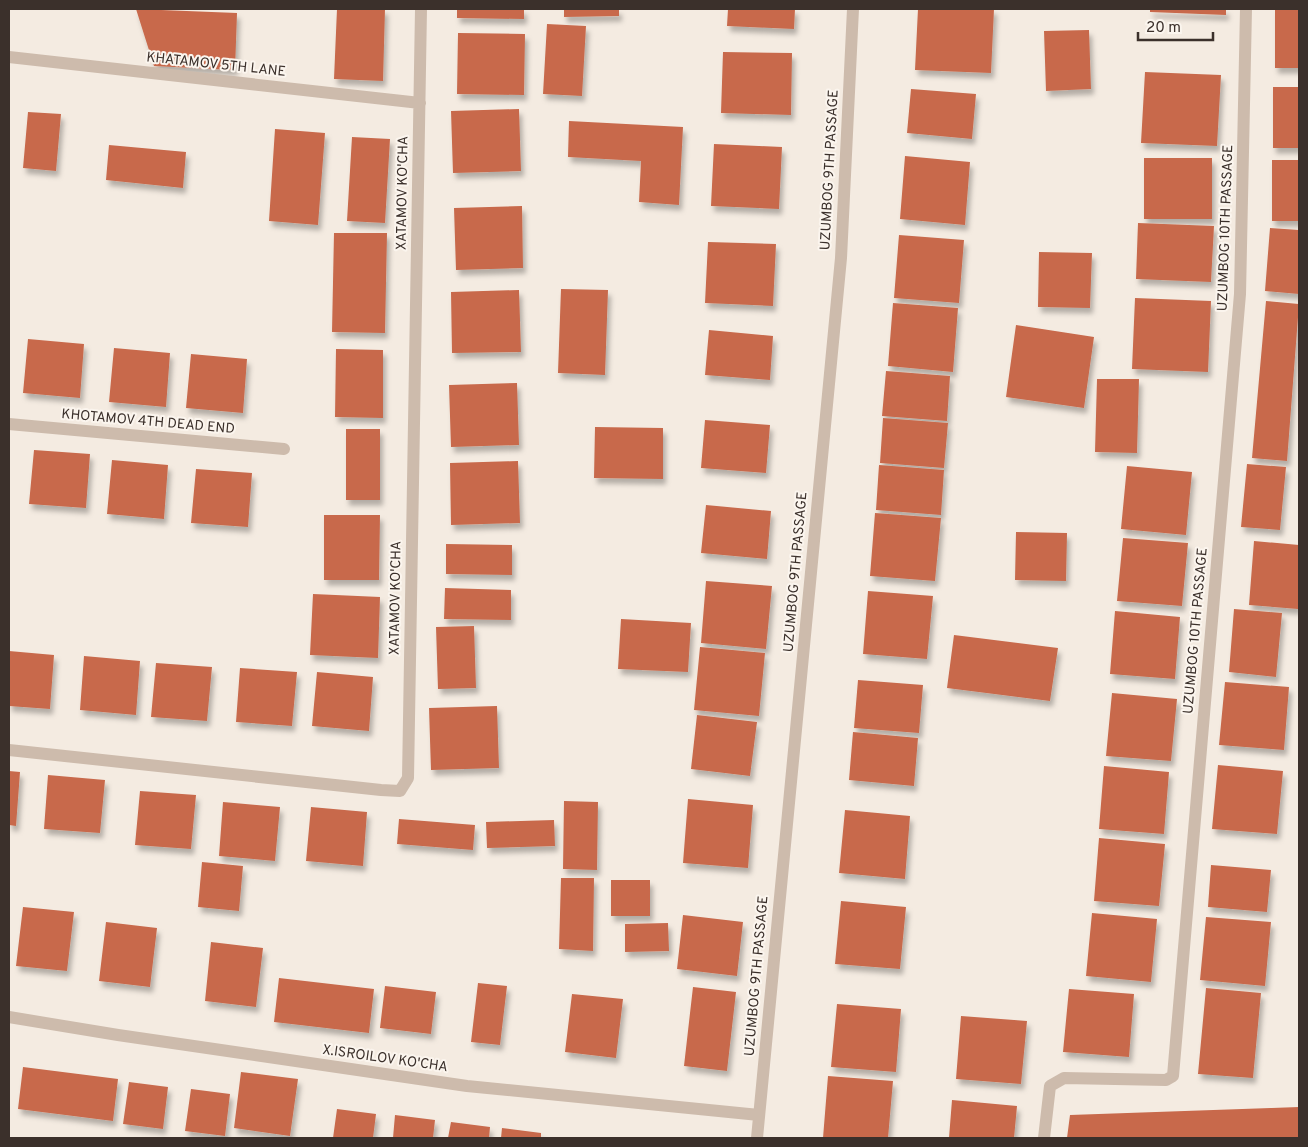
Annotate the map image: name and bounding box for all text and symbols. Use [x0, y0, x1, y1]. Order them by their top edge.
scale bar [1138, 10, 1213, 42]
text: 20 m [1146, 19, 1181, 38]
street label: KHATAMOV 5TH LANE [145, 49, 287, 81]
street label: UZUMBOG 9TH PASSAGE [817, 89, 843, 251]
street label: XATAMOV KO'CHA [394, 136, 412, 250]
street label: UZUMBOG 10TH PASSAGE [1215, 144, 1237, 312]
street label: KHOTAMOV 4TH DEAD END [61, 406, 235, 438]
street label: UZUMBOG 9TH PASSAGE [781, 491, 811, 653]
street label: XATAMOV KO'CHA [387, 541, 405, 655]
street label: UZUMBOG 10TH PASSAGE [1180, 547, 1212, 715]
street label: UZUMBOG 9TH PASSAGE [742, 895, 772, 1057]
street label: X.ISROILOV KO'CHA [321, 1042, 449, 1076]

